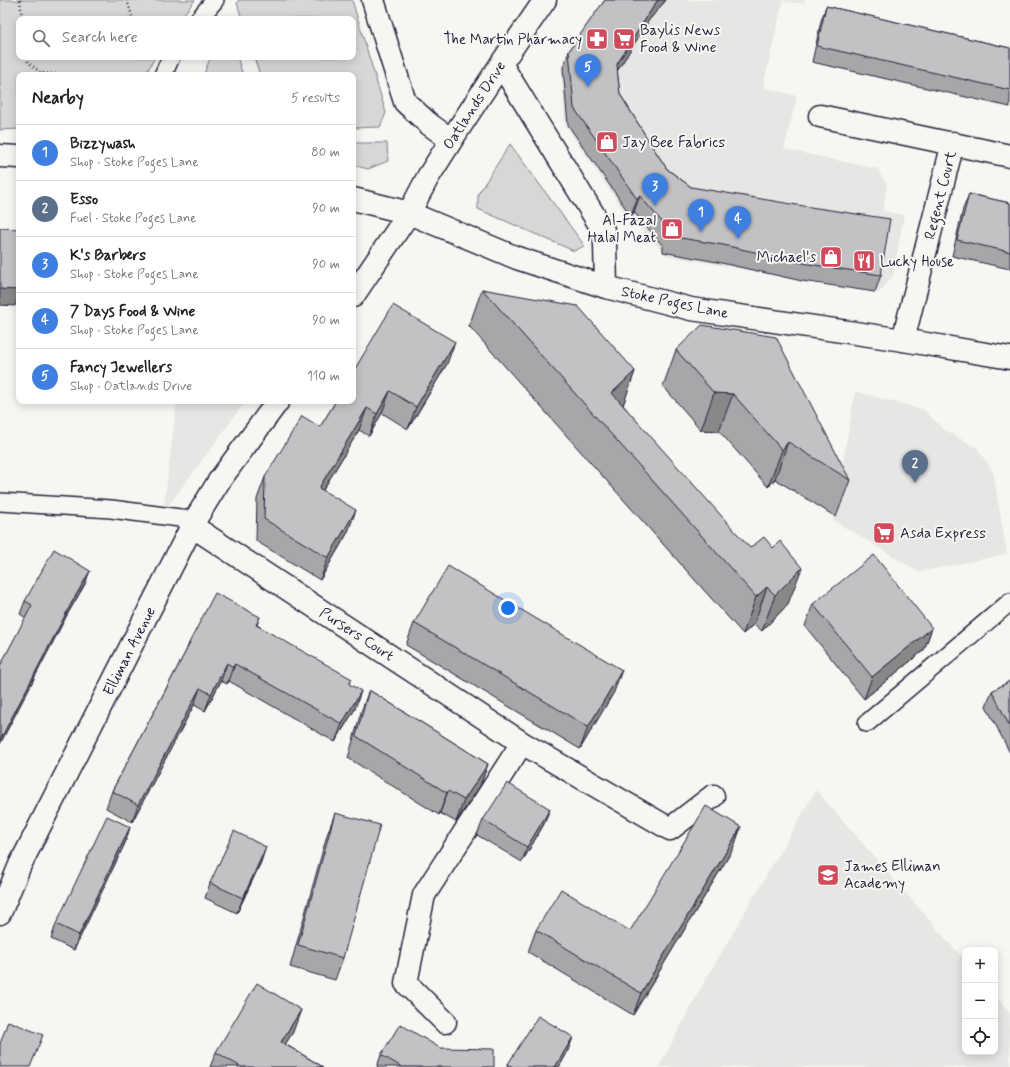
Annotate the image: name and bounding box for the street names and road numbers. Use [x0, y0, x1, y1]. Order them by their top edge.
street label: Oatlands Drive [439, 57, 511, 154]
street label: Regent Court [920, 149, 963, 242]
street label: Stoke Poges Lane [619, 282, 730, 325]
street label: Elliman Avenue [99, 603, 161, 699]
street label: Pursers Court [315, 603, 398, 667]

